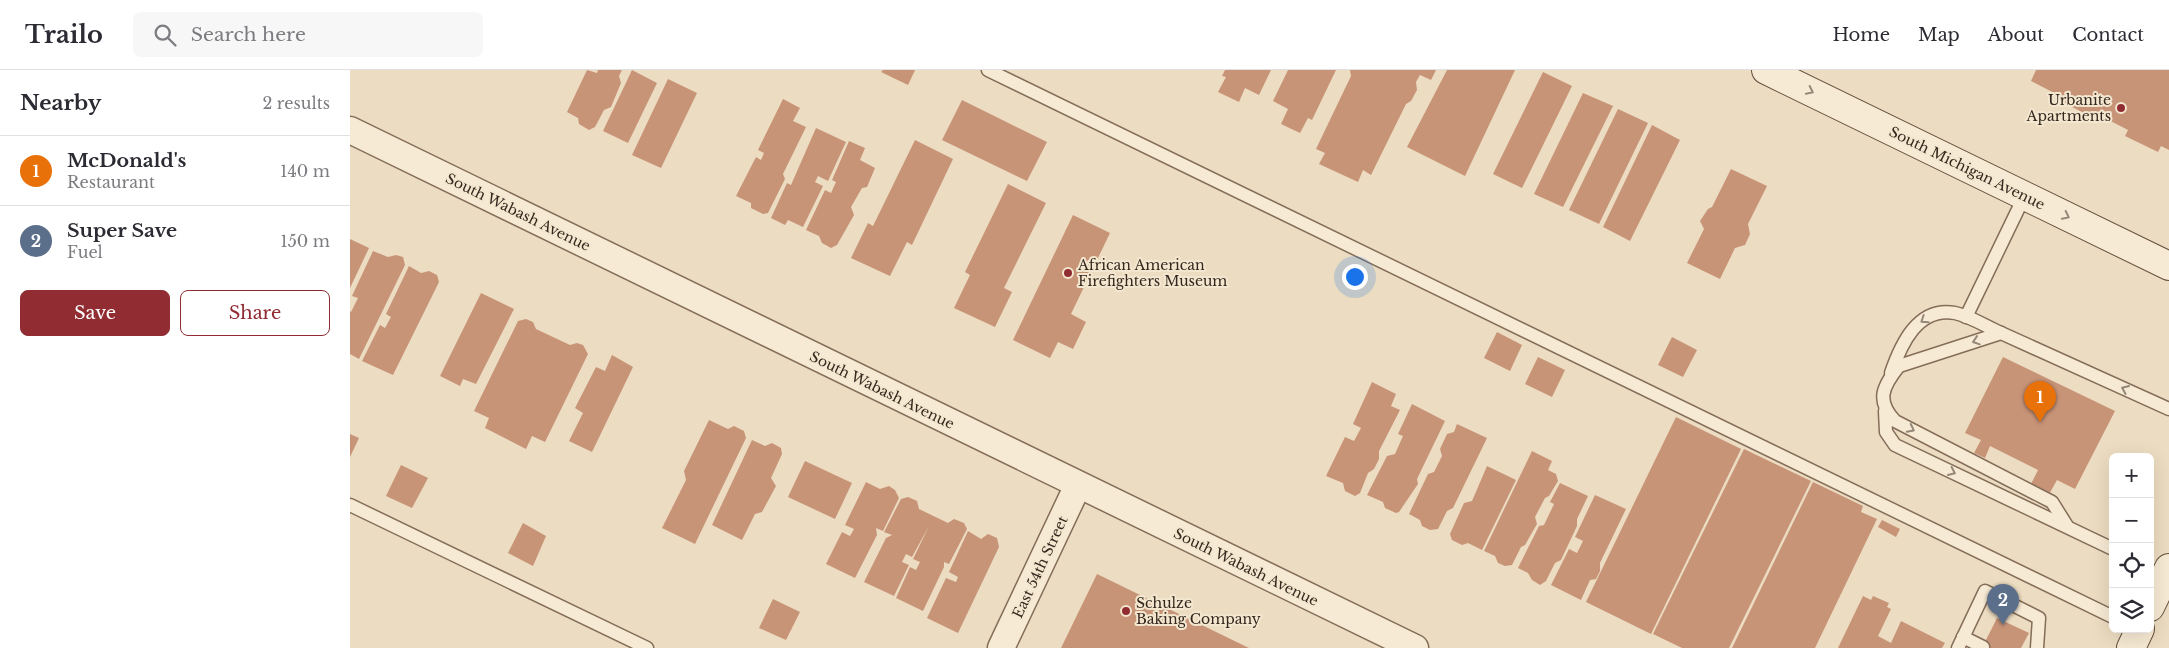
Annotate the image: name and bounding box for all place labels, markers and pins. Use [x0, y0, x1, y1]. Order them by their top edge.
place label: Urbanite Apartments [2026, 91, 2111, 125]
marker: Urbanite Apartments [2115, 102, 2127, 114]
place label: African American Firefighters Museum [1077, 256, 1227, 290]
marker: African American Firefighters Museum [1062, 267, 1074, 279]
pin: 1 [2024, 381, 2056, 422]
pin: 2 [1987, 584, 2019, 625]
place label: Schulze Baking Company [1136, 594, 1261, 628]
marker: Schulze Baking Company [1120, 605, 1132, 617]

